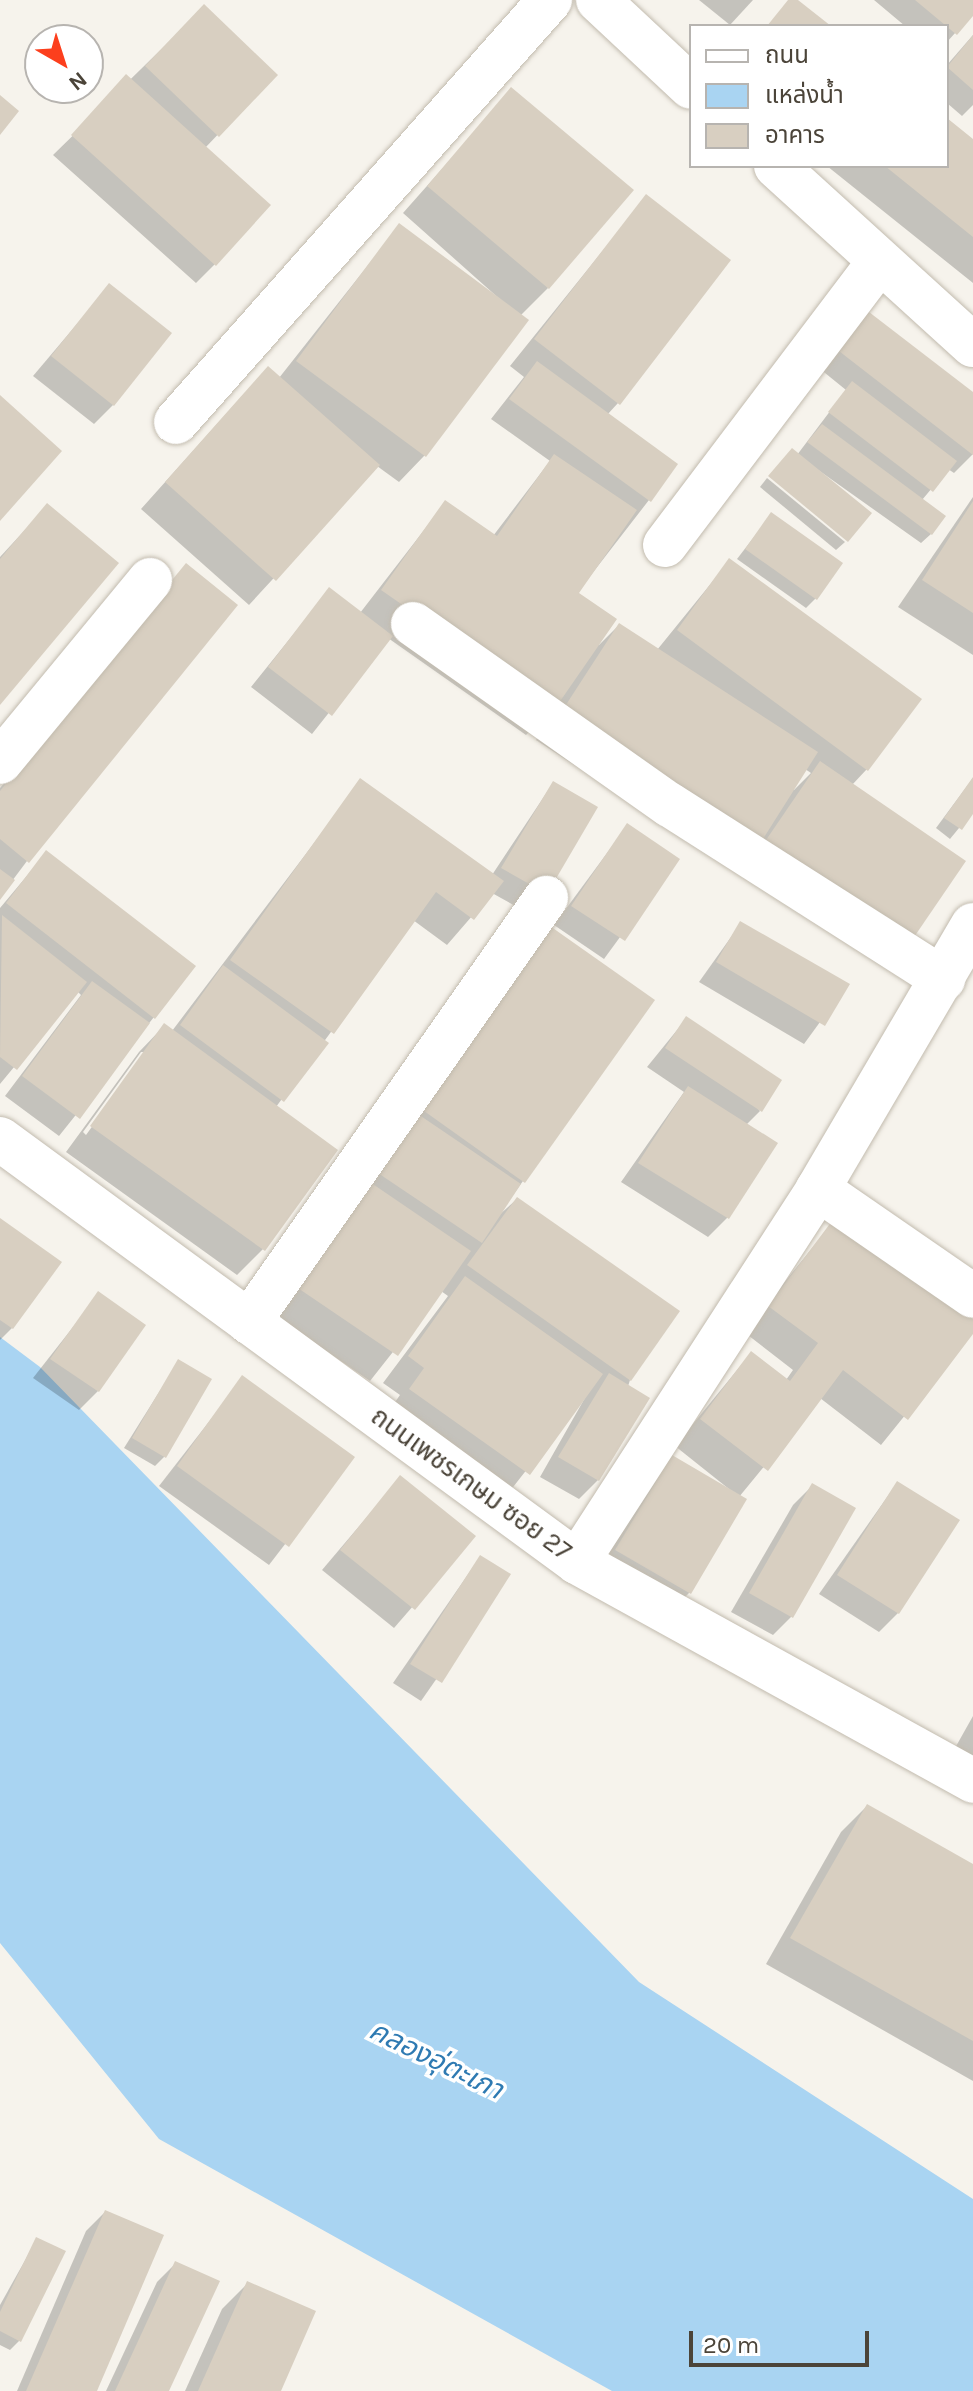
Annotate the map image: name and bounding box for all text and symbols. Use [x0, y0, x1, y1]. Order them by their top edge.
north arrow [24, 24, 104, 104]
legend [689, 24, 949, 168]
text: ถนน [765, 41, 809, 69]
text: N [64, 66, 92, 96]
text: แหล่งน้ำ [765, 81, 844, 109]
text: อาคาร [765, 121, 825, 149]
street label: ถนนเพชรเกษม ซอย 27 [365, 1401, 577, 1567]
water label: คลองอุ่ตะเภา [364, 2013, 508, 2107]
scale bar [693, 2315, 873, 2365]
text: 20 m [703, 2331, 759, 2359]

